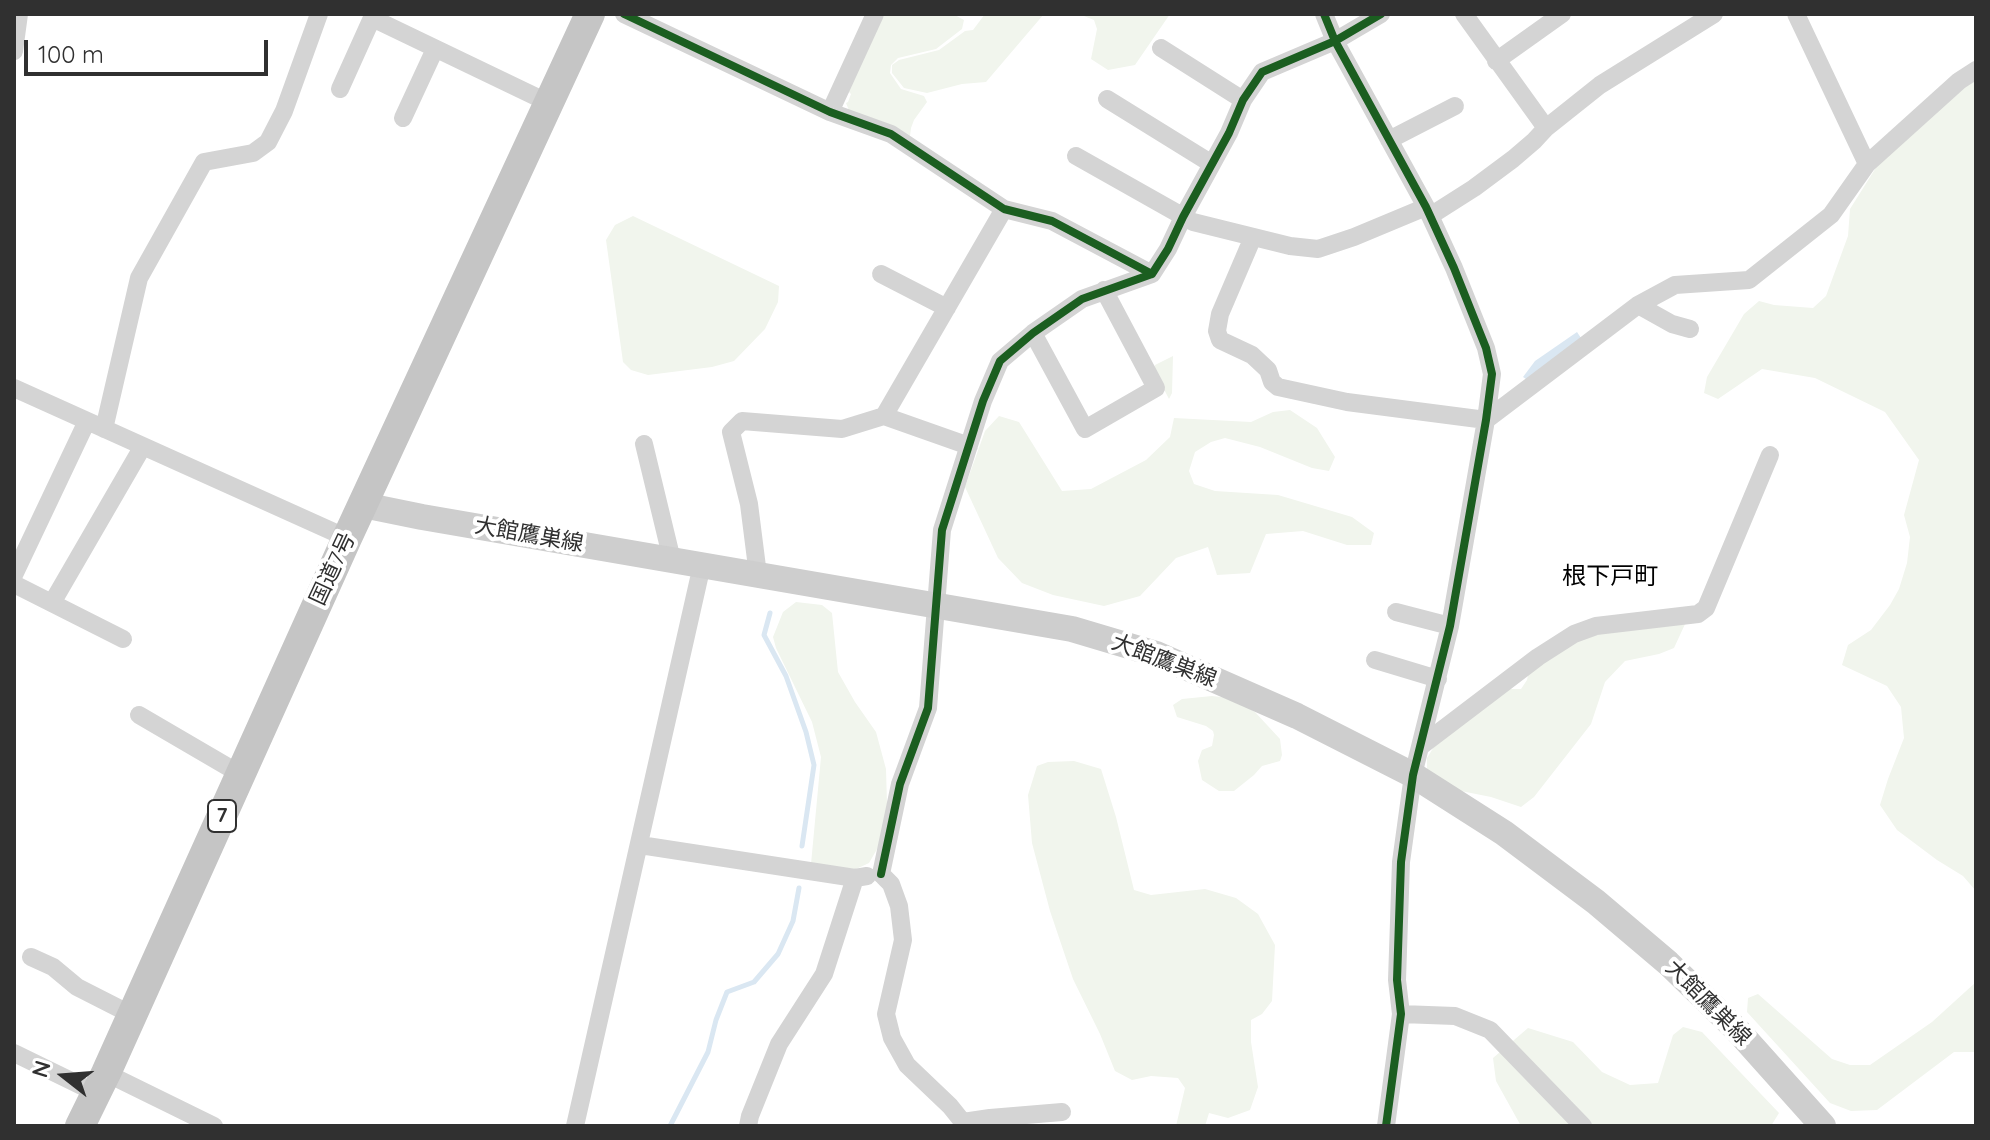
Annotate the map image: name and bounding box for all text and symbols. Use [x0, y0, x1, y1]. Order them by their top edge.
scale bar [28, 24, 272, 74]
text: 100 m [38, 39, 104, 69]
street label: 大館鷹巣線 [473, 512, 585, 558]
street label: 国道7号 [305, 528, 361, 610]
district label: 根下戸町 [1562, 563, 1658, 591]
street label: 大館鷹巣線 [1108, 629, 1220, 693]
road number: 7 [208, 800, 236, 832]
street label: 大館鷹巣線 [1660, 955, 1756, 1051]
north arrow [24, 1036, 104, 1116]
text: N [25, 1057, 57, 1081]

